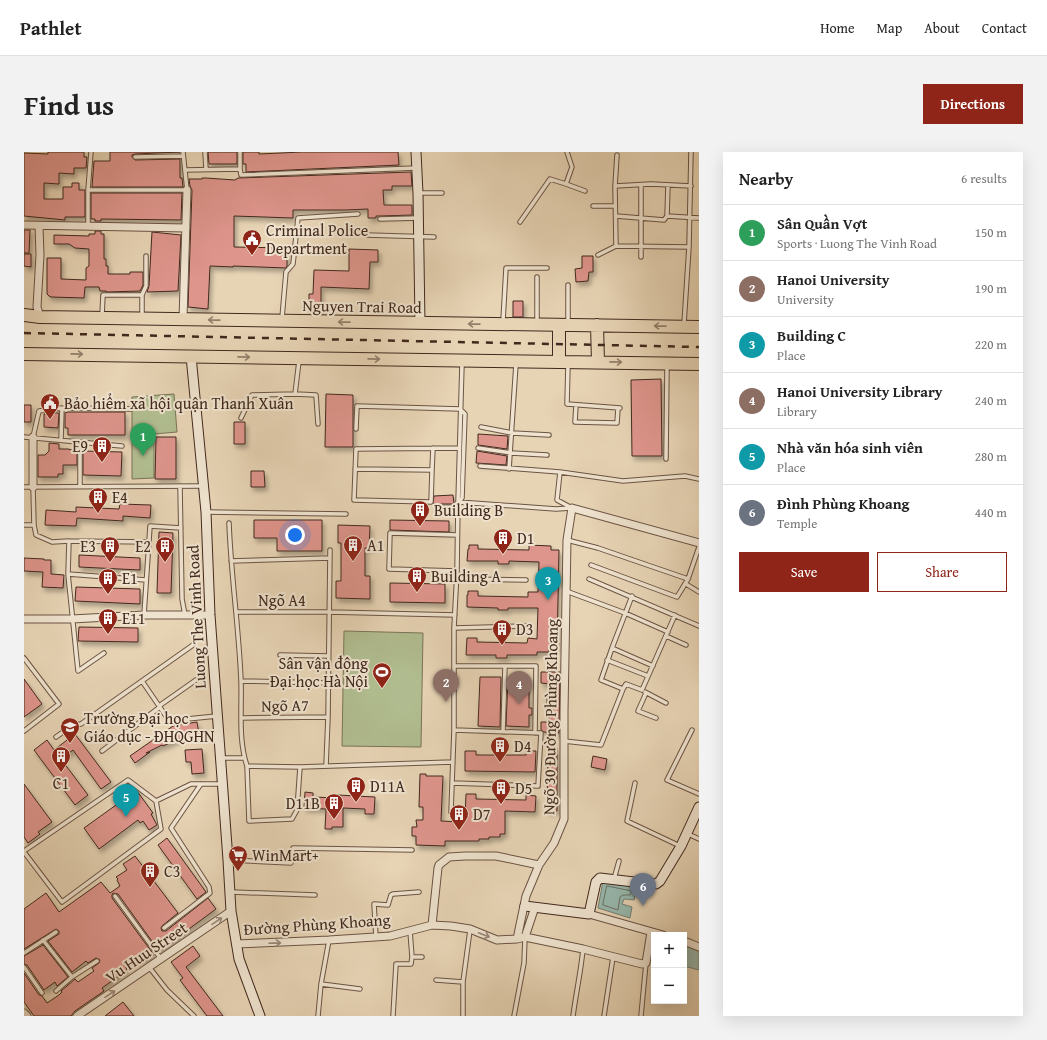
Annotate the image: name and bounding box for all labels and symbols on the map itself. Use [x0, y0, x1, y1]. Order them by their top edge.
place label: Criminal Police Department [266, 218, 368, 260]
public building icon: Criminal Police Department [241, 228, 263, 256]
street label: Nguyen Trai Road [302, 293, 422, 319]
one-way arrow [208, 316, 221, 324]
one-way arrow [338, 318, 351, 326]
one-way arrow [468, 320, 481, 328]
one-way arrow [654, 323, 667, 330]
one-way arrow [70, 350, 83, 358]
one-way arrow [237, 353, 250, 361]
one-way arrow [367, 355, 380, 363]
one-way arrow [609, 358, 622, 366]
place label: Bảo hiểm xã hội quận Thanh Xuân [64, 391, 294, 415]
public building icon: Bảo hiểm xã hội quận Thanh Xuân [39, 392, 61, 420]
pin: 1 [130, 423, 156, 456]
place label: E9 [72, 434, 88, 458]
building icon: E9 [91, 435, 113, 463]
place label: E4 [112, 485, 128, 509]
building icon: E4 [87, 486, 109, 514]
place label: Building B [434, 498, 503, 522]
building icon: Building B [409, 499, 431, 527]
your location [285, 525, 305, 545]
place label: D1 [517, 526, 534, 550]
building icon: D1 [492, 527, 514, 555]
place label: A1 [367, 533, 384, 557]
place label: E3 [80, 534, 96, 558]
place label: E2 [135, 534, 151, 558]
building icon: A1 [342, 534, 364, 562]
building icon: E3 [99, 535, 121, 563]
building icon: E2 [154, 535, 176, 563]
street label: Luong The Vinh Road [180, 544, 212, 690]
place label: Building A [431, 564, 501, 588]
building icon: Building A [406, 565, 428, 593]
place label: E1 [122, 566, 138, 590]
building icon: E1 [97, 567, 119, 595]
pin: 3 [535, 567, 561, 600]
street label: Ngõ A4 [258, 588, 306, 612]
place label: E11 [122, 606, 146, 630]
building icon: E11 [97, 607, 119, 635]
place label: D3 [516, 617, 533, 641]
building icon: D3 [491, 618, 513, 646]
street label: Ngõ 30 Đường Phùng Khoang [536, 619, 564, 815]
place label: Sân vận động Đại học Hà Nội [270, 651, 369, 693]
sports icon: Sân vận động Đại học Hà Nội [371, 661, 393, 689]
pin: 2 [433, 669, 459, 702]
pin: 4 [506, 671, 532, 704]
street label: Ngõ A7 [261, 693, 309, 717]
place label: Trường Đại học Giáo dục - ĐHQGHN [84, 706, 215, 748]
school or university icon: Trường Đại học Giáo dục - ĐHQGHN [59, 716, 81, 744]
place label: D4 [514, 734, 532, 758]
building icon: D4 [489, 735, 511, 763]
building icon: C1 [50, 745, 72, 773]
place label: C1 [53, 771, 69, 795]
place label: D11A [370, 774, 405, 798]
building icon: D11A [345, 775, 367, 803]
place label: D5 [515, 776, 532, 800]
building icon: D5 [490, 777, 512, 805]
pin: 5 [113, 784, 139, 817]
place label: D11B [286, 791, 320, 815]
building icon: D11B [323, 792, 345, 820]
place label: D7 [473, 802, 491, 826]
building icon: D7 [448, 803, 470, 831]
place label: WinMart+ [252, 843, 319, 867]
supermarket icon: WinMart+ [227, 844, 249, 872]
place label: C3 [164, 859, 180, 883]
building icon: C3 [139, 860, 161, 888]
pin: 6 [630, 873, 656, 906]
street label: Đường Phùng Khoang [243, 907, 391, 941]
street label: Vu Huu Street [100, 915, 192, 988]
one-way arrow [211, 917, 222, 925]
one-way arrow [477, 931, 489, 939]
one-way arrow [268, 939, 281, 946]
one-way arrow [104, 990, 115, 998]

